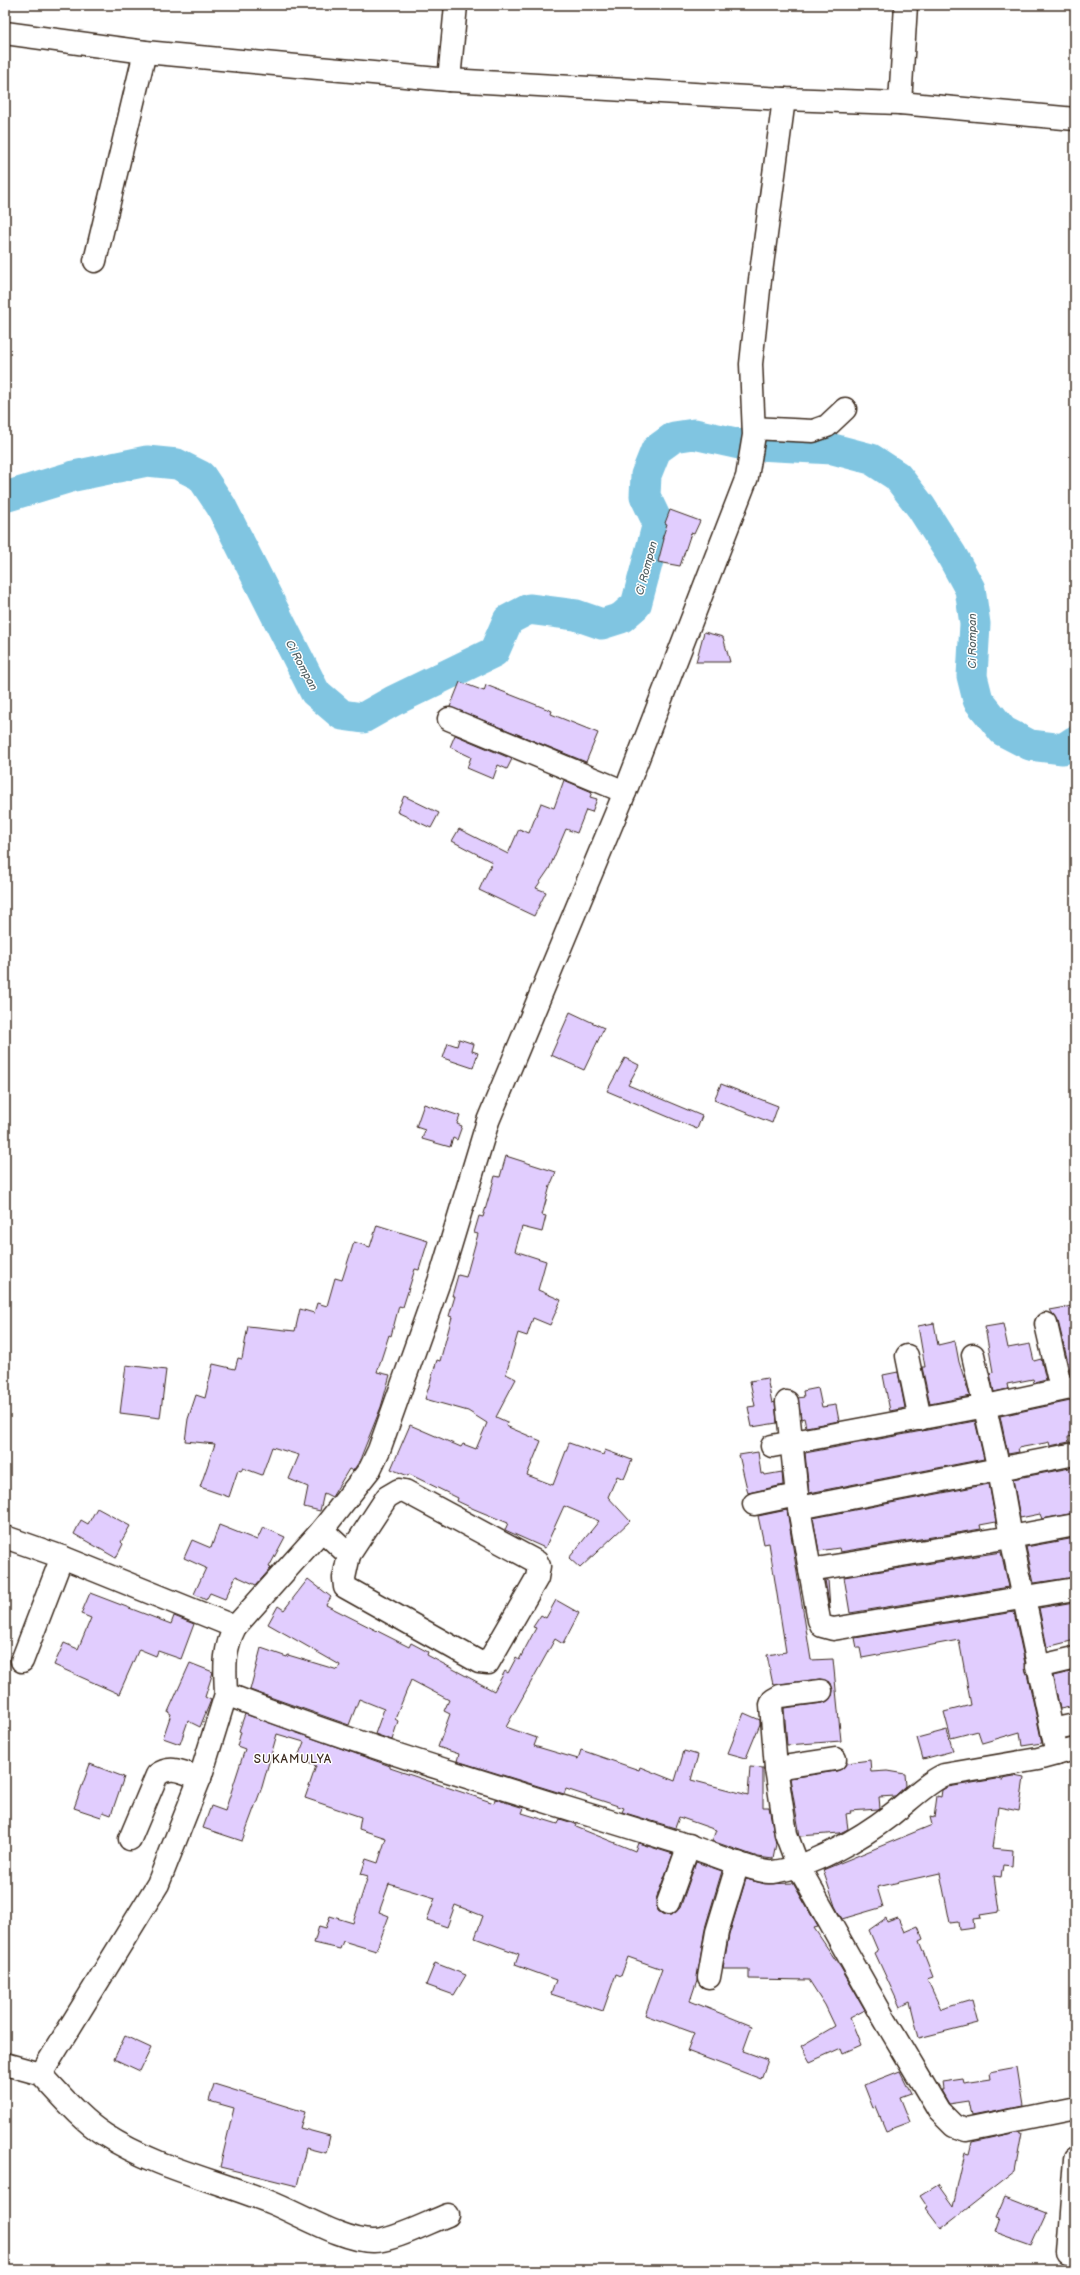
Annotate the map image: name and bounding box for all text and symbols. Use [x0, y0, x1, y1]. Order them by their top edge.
water label: Ci Rompan [633, 540, 660, 597]
water label: Ci Rompan [966, 613, 979, 669]
water label: Ci Rompan [283, 638, 320, 693]
district label: SUKAMULYA [254, 1752, 332, 1767]

